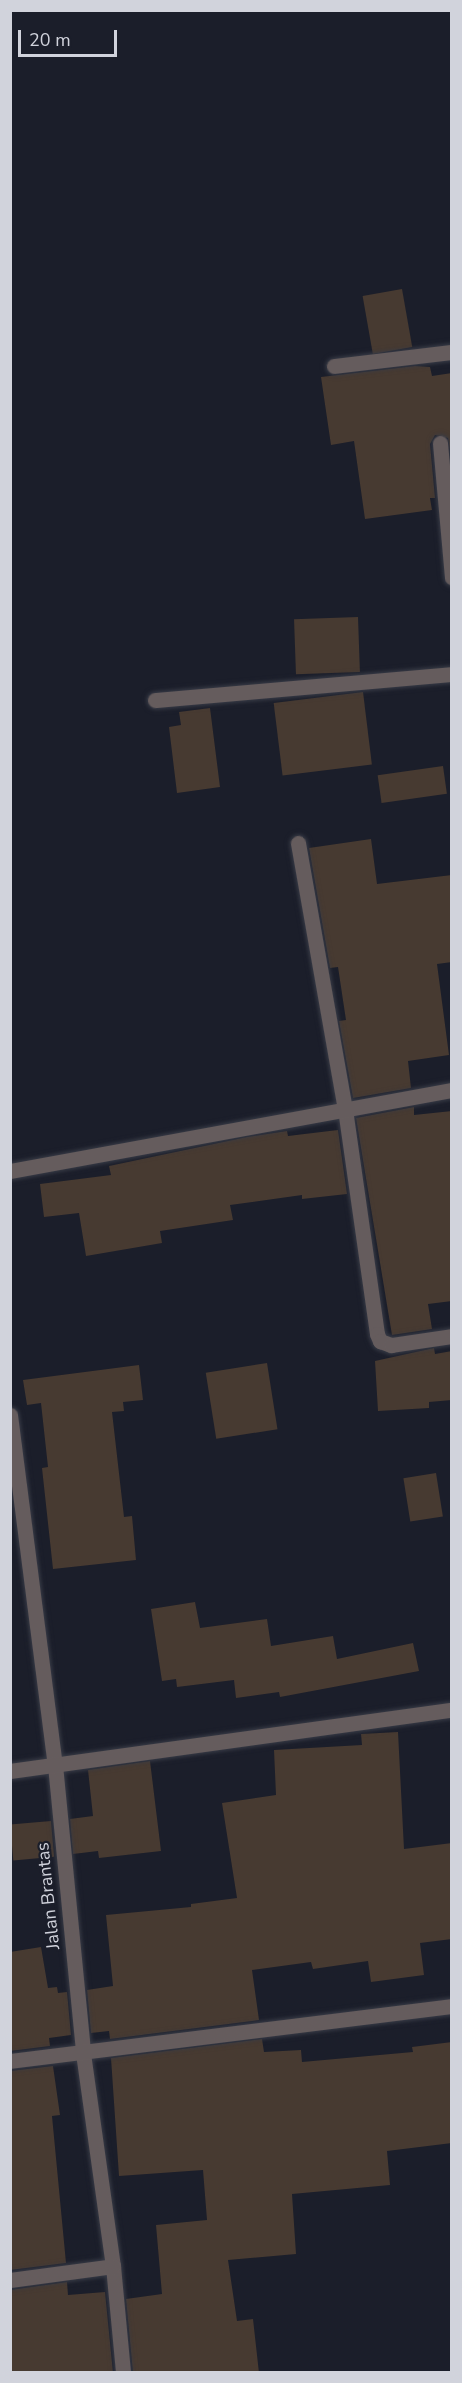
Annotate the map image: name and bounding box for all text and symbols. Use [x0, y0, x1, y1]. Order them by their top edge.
scale bar [21, 18, 120, 56]
text: 20 m [29, 28, 71, 52]
street label: Jalan Brantas [32, 1841, 64, 1951]

